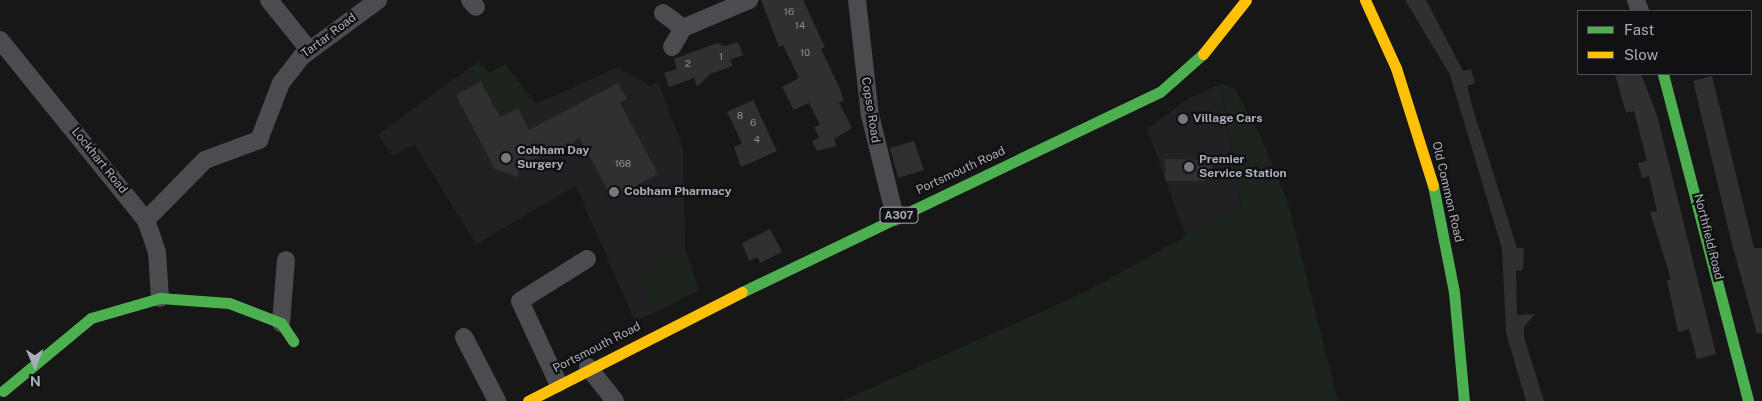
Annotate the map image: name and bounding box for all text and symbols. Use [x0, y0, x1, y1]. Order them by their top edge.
house number: 16 [784, 6, 794, 18]
legend [1577, 10, 1752, 75]
street label: Tartar Road [299, 11, 359, 61]
house number: 14 [795, 20, 805, 32]
text: Fast [1624, 21, 1654, 38]
text: Slow [1624, 46, 1658, 63]
house number: 10 [800, 47, 810, 59]
house number: 1 [719, 51, 723, 63]
house number: 2 [685, 58, 691, 70]
street label: Copse Road [858, 76, 882, 144]
house number: 8 [737, 110, 743, 122]
place label: Village Cars [1193, 112, 1263, 126]
marker: Village Cars [1177, 113, 1189, 125]
house number: 6 [750, 117, 756, 129]
street label: Lockhart Road [68, 125, 130, 197]
house number: 4 [754, 134, 760, 146]
street label: Old Common Road [1428, 140, 1466, 244]
place label: Cobham Day Surgery [517, 144, 589, 172]
street label: Portsmouth Road [914, 144, 1008, 198]
marker: Cobham Day Surgery [499, 151, 513, 165]
place label: Premier Service Station [1199, 153, 1287, 181]
house number: 168 [615, 158, 631, 170]
marker: Premier Service Station [1183, 161, 1195, 173]
place label: Cobham Pharmacy [624, 185, 731, 199]
marker: Cobham Pharmacy [608, 186, 620, 198]
street label: Northfield Road [1690, 193, 1726, 281]
road number: A307 [879, 206, 919, 224]
street label: Portsmouth Road [551, 320, 643, 376]
north arrow [10, 341, 60, 391]
text: N [30, 373, 41, 389]

